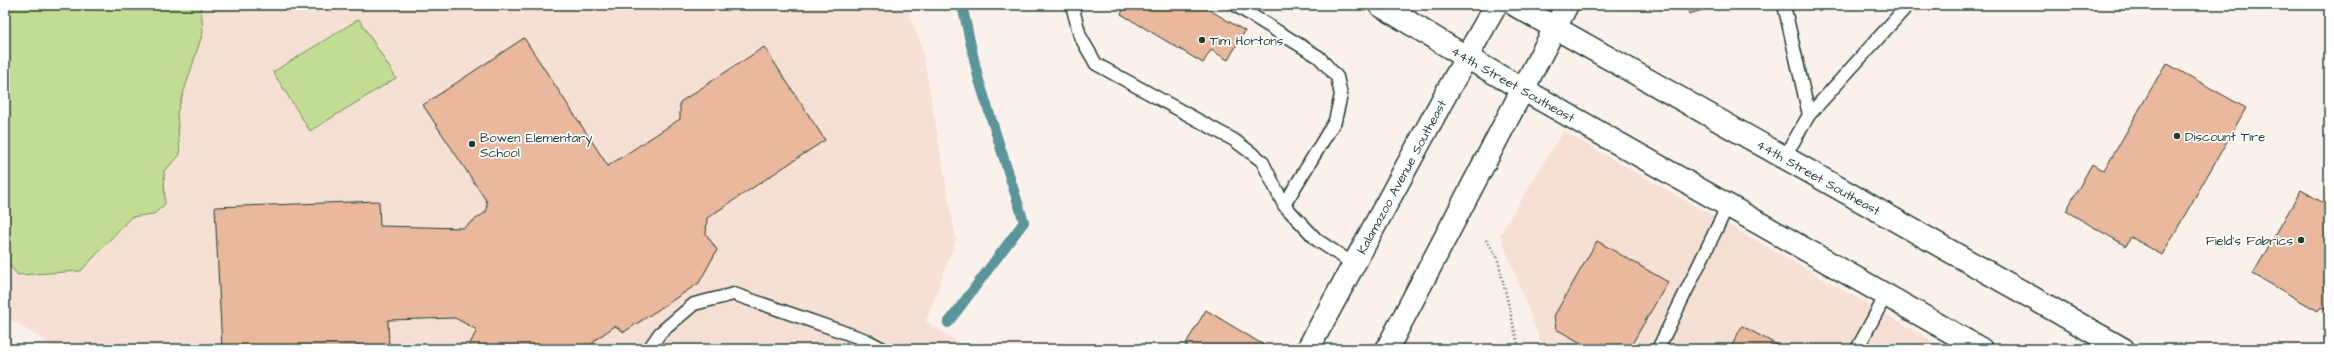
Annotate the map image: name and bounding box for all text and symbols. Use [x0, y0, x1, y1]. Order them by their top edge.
place label: Tim Hortons [1210, 32, 1284, 50]
marker: Tim Hortons [1197, 35, 1207, 45]
street label: 44th Street Southeast [1448, 42, 1579, 127]
street label: Kalamazoo Avenue Southeast [1353, 96, 1452, 257]
place label: Discount Tire [2185, 128, 2265, 146]
place label: Bowen Elementary School [480, 129, 592, 162]
marker: Discount Tire [2172, 131, 2182, 141]
street label: 44th Street Southeast [1753, 136, 1884, 220]
marker: Bowen Elementary School [467, 139, 477, 149]
place label: Field's Fabrics [2206, 232, 2293, 250]
marker: Field's Fabrics [2296, 235, 2306, 245]

